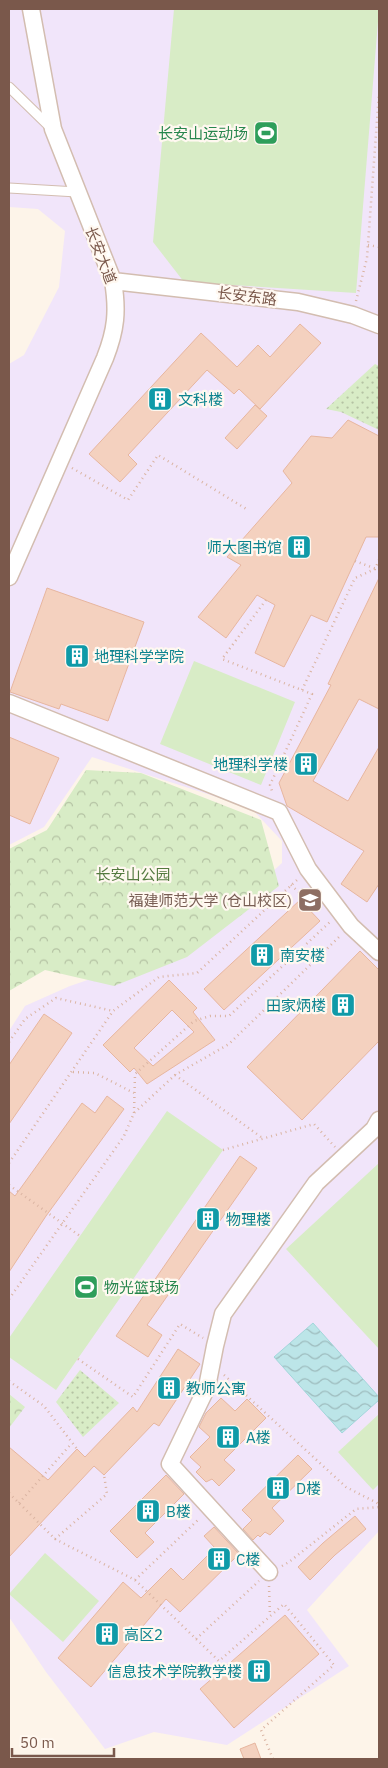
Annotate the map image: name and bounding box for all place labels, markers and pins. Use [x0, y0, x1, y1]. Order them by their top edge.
sports icon: 长安山运动场 [253, 120, 279, 146]
place label: 长安山运动场 [158, 124, 248, 143]
building icon: 文科楼 [147, 386, 173, 412]
place label: 文科楼 [178, 390, 223, 409]
building icon: 师大图书馆 [286, 534, 312, 560]
place label: 师大图书馆 [207, 538, 282, 557]
building icon: 地理科学学院 [64, 643, 90, 669]
place label: 地理科学学院 [94, 647, 184, 666]
building icon: 地理科学楼 [293, 751, 319, 777]
place label: 地理科学楼 [213, 755, 288, 774]
school or university icon: 福建师范大学 (仓山校区) [297, 887, 323, 913]
place label: 福建师范大学 (仓山校区) [128, 891, 292, 910]
building icon: 南安楼 [249, 942, 275, 968]
place label: 南安楼 [280, 946, 325, 965]
building icon: 田家炳楼 [330, 992, 356, 1018]
place label: 田家炳楼 [266, 996, 326, 1015]
building icon: 物理楼 [195, 1206, 221, 1232]
place label: 物理楼 [226, 1210, 271, 1229]
sports icon: 物光篮球场 [73, 1274, 99, 1300]
place label: 物光篮球场 [104, 1278, 179, 1297]
building icon: 教师公寓 [156, 1375, 182, 1401]
place label: 教师公寓 [186, 1379, 246, 1398]
building icon: A楼 [215, 1424, 241, 1450]
place label: A楼 [246, 1428, 271, 1447]
building icon: D楼 [265, 1475, 291, 1501]
place label: D楼 [296, 1479, 321, 1498]
building icon: B楼 [135, 1498, 161, 1524]
place label: B楼 [166, 1502, 191, 1521]
building icon: C楼 [206, 1546, 232, 1572]
place label: C楼 [236, 1550, 260, 1569]
building icon: 高区2 [94, 1621, 120, 1647]
place label: 高区2 [124, 1625, 163, 1644]
building icon: 信息技术学院教学楼 [246, 1658, 272, 1684]
place label: 信息技术学院教学楼 [107, 1662, 242, 1681]

